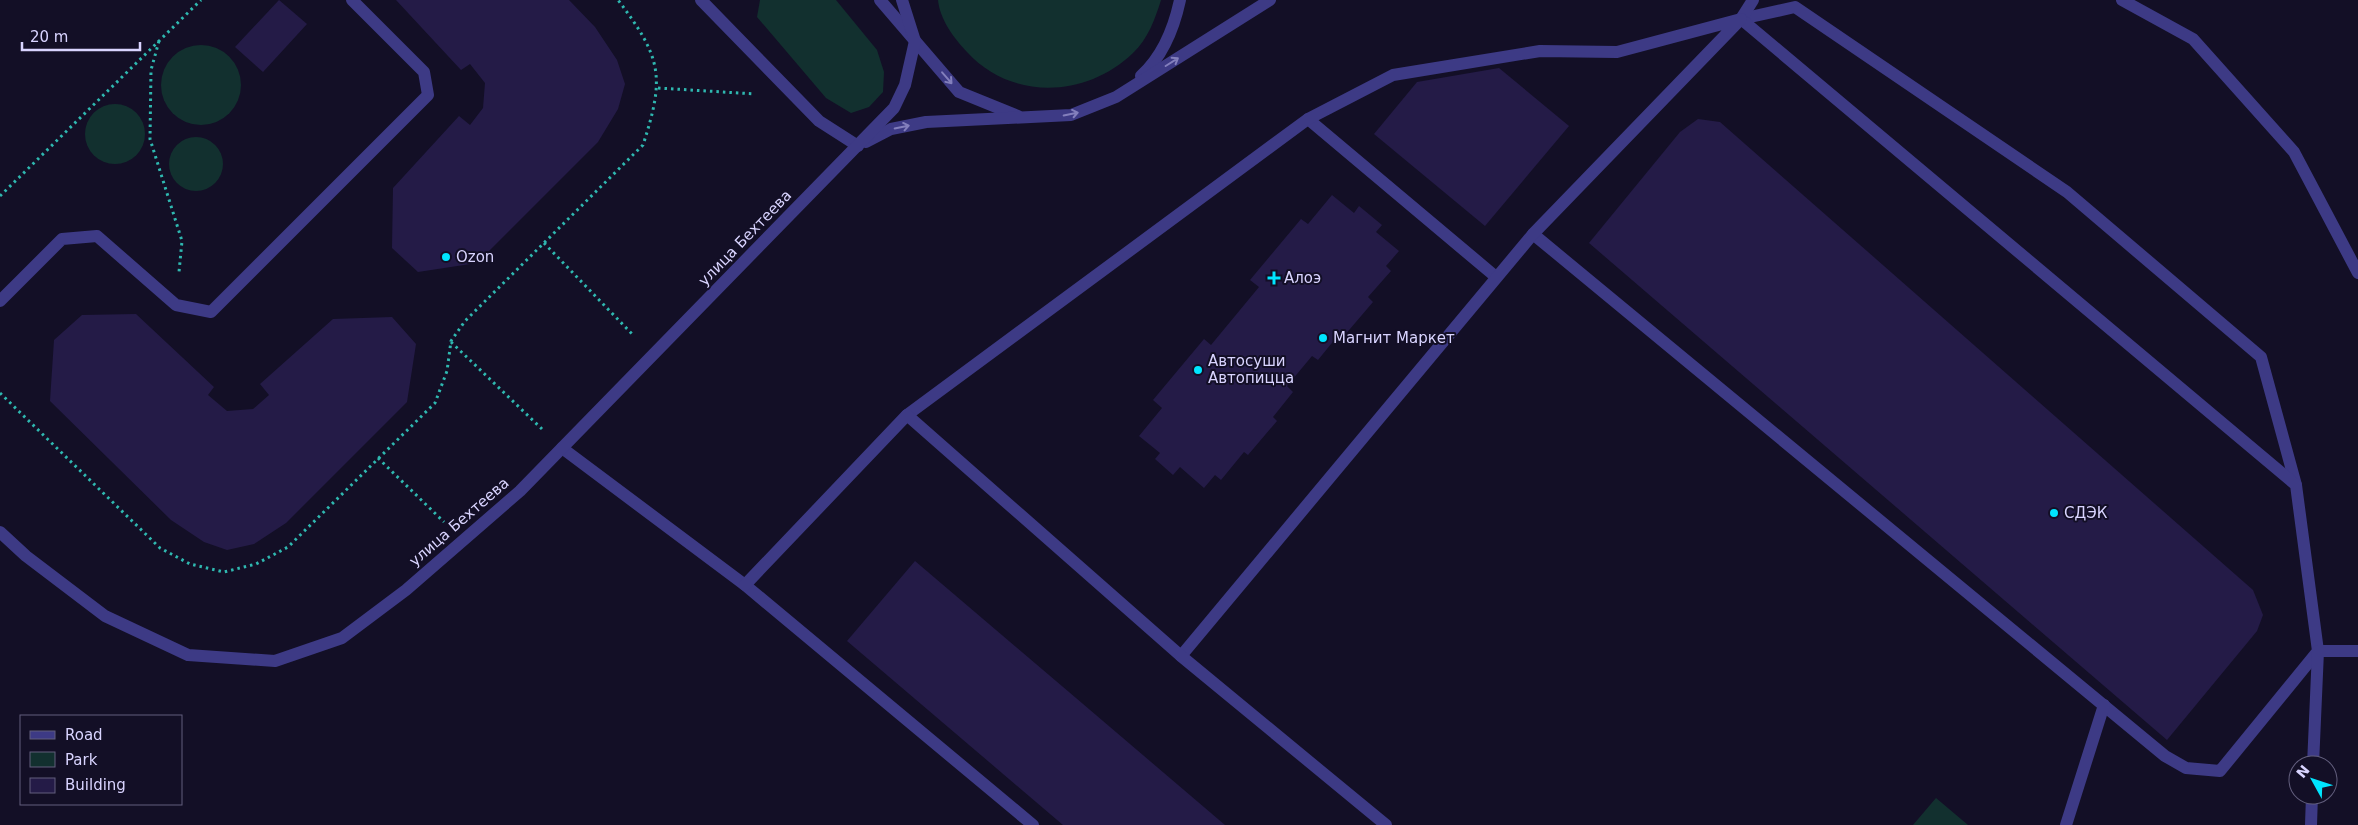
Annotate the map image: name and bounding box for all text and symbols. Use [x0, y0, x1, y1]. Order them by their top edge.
scale bar [22, 20, 140, 52]
text: 20 m [30, 28, 68, 46]
one-way arrow [1165, 56, 1179, 66]
one-way arrow [941, 71, 952, 84]
one-way arrow [1062, 109, 1078, 118]
one-way arrow [894, 122, 910, 131]
street label: улица Бехтеева [695, 186, 795, 290]
place label: Ozon [456, 248, 494, 266]
marker: Ozon [440, 251, 452, 263]
place label: Алоэ [1284, 269, 1321, 287]
marker: Алоэ [1268, 272, 1280, 284]
place label: Магнит Маркет [1333, 329, 1455, 347]
marker: Магнит Маркет [1317, 332, 1329, 344]
place label: Автосуши Автопицца [1208, 352, 1294, 387]
marker: Автосуши Автопицца [1192, 364, 1204, 376]
street label: улица Бехтеева [406, 474, 512, 570]
place label: СДЭК [2064, 504, 2108, 522]
marker: СДЭК [2048, 507, 2060, 519]
legend [20, 715, 182, 805]
text: Road [65, 726, 103, 744]
text: Park [65, 751, 98, 769]
north arrow [2288, 755, 2338, 805]
text: N [2293, 762, 2313, 781]
text: Building [65, 776, 126, 794]

